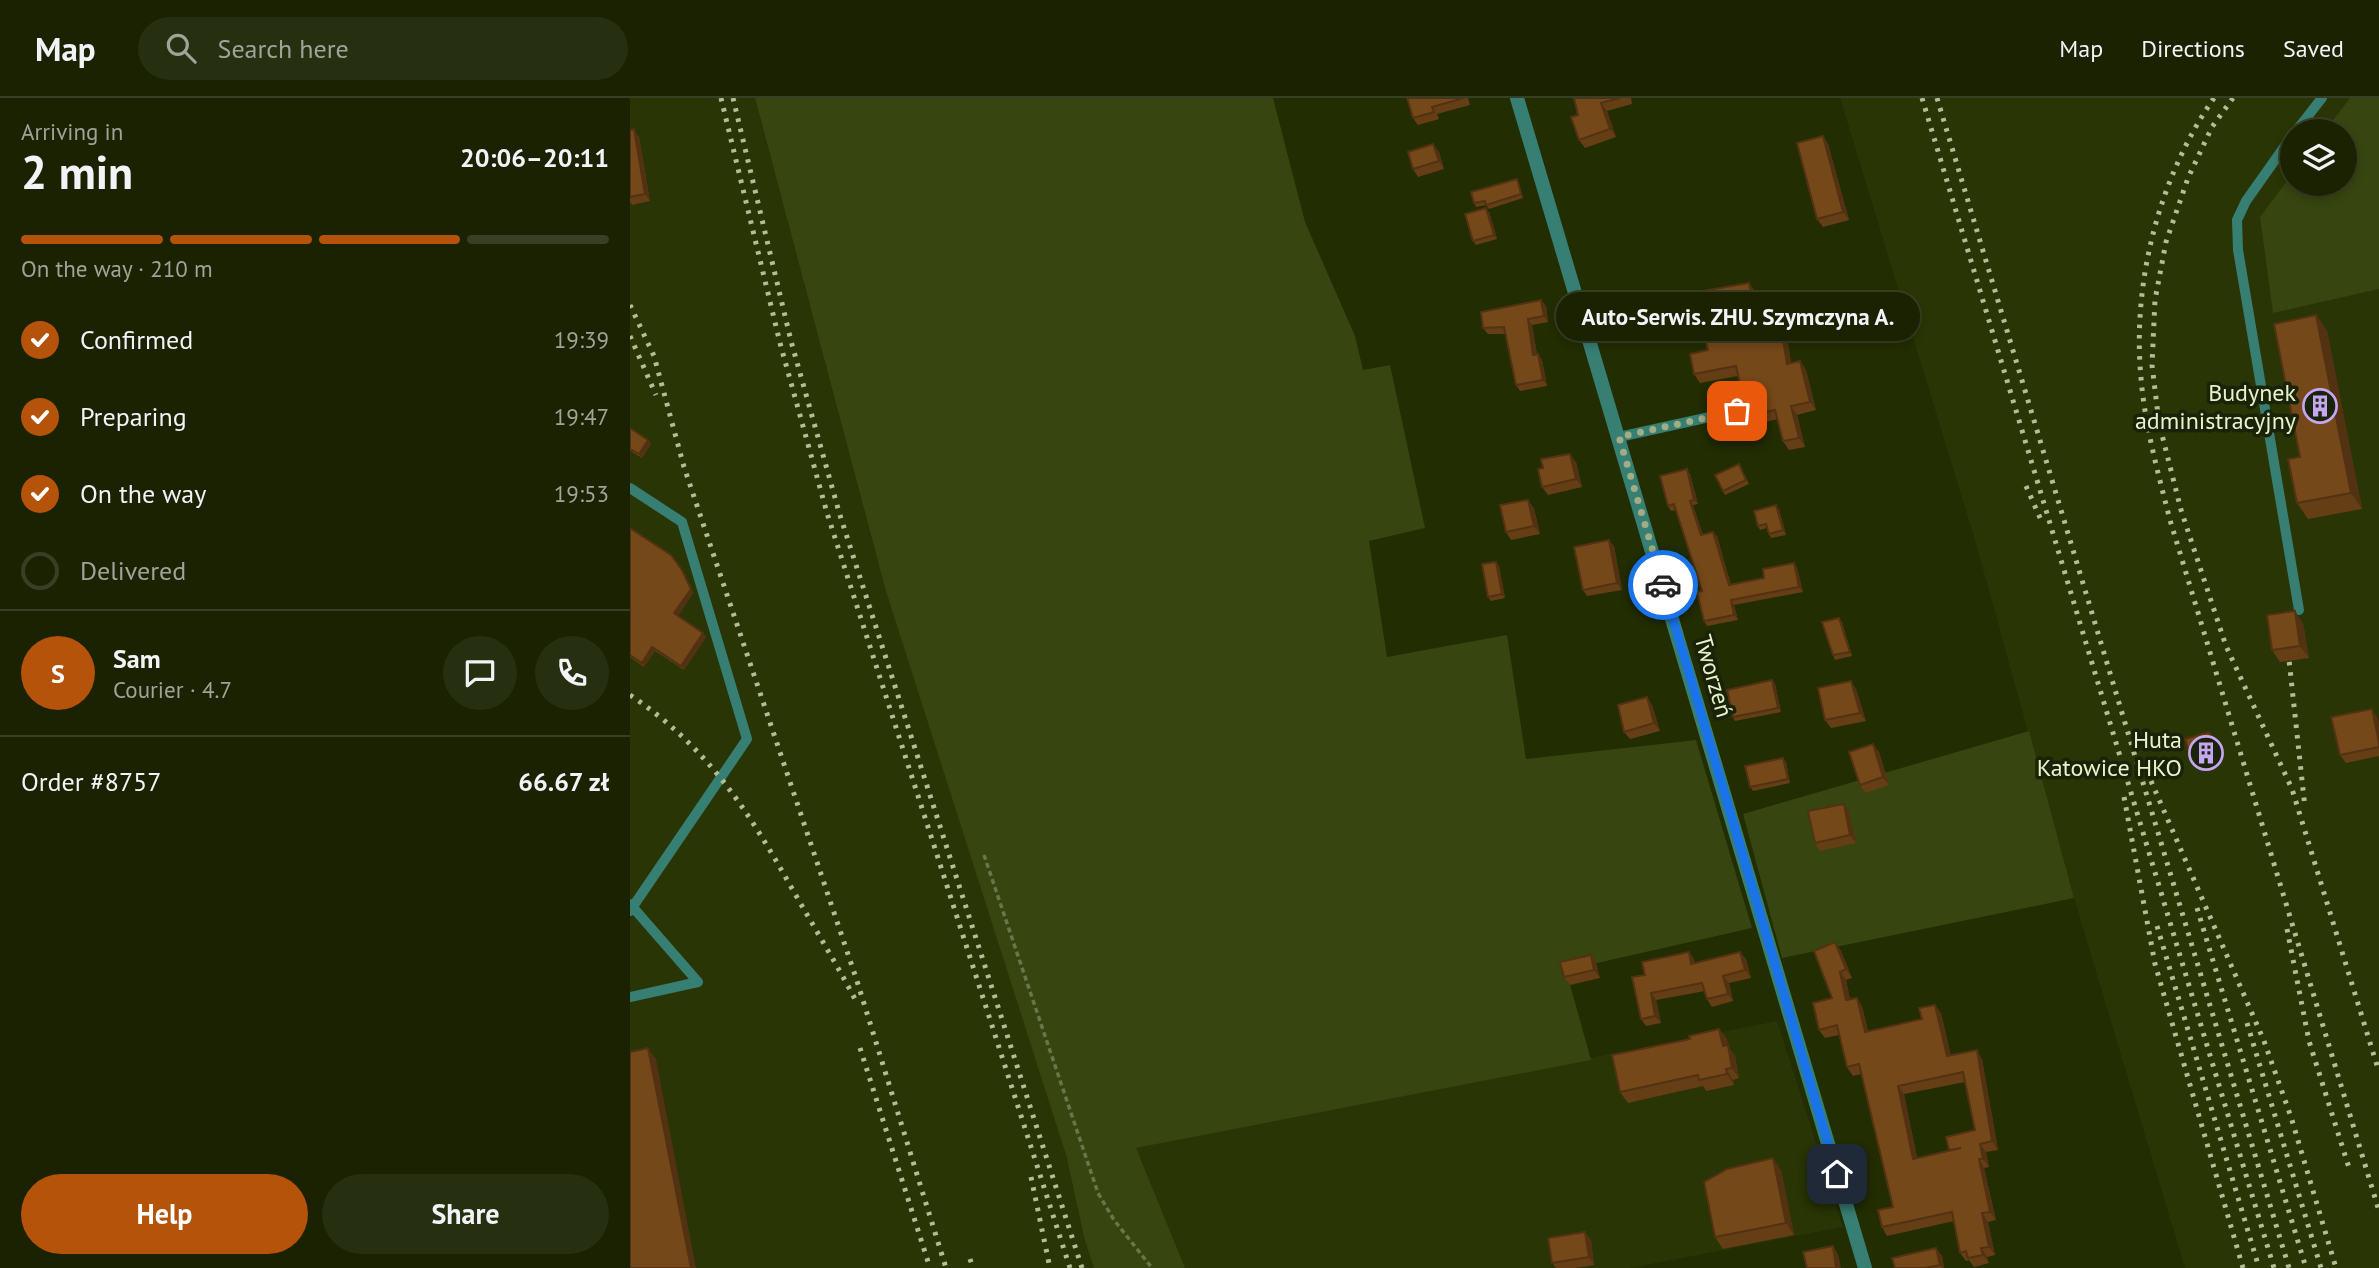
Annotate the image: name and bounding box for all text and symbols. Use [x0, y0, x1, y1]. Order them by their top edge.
search box [138, 17, 628, 80]
text: Map [35, 27, 96, 70]
icon: search [162, 29, 200, 67]
text: Search here [218, 32, 349, 65]
text: Map [2059, 33, 2103, 64]
text: Directions [2141, 33, 2245, 64]
text: Saved [2283, 33, 2344, 64]
text: Arriving in [21, 117, 123, 146]
map controls [2280, 119, 2357, 196]
button: layers [2280, 119, 2357, 196]
text: 20:06–20:11 [460, 141, 609, 174]
text: 2 min [21, 142, 133, 202]
text: On the way · 210 m [21, 254, 213, 283]
callout: Auto-Serwis. ZHU. Szymczyna A. [1555, 292, 1919, 341]
text: Auto-Serwis. ZHU. Szymczyna A. [1582, 302, 1894, 331]
icon: check [21, 321, 59, 359]
text: Confirmed [80, 323, 193, 356]
text: 19:39 [554, 325, 609, 354]
place label: Budynek administracyjny [2135, 377, 2296, 436]
pin [1707, 381, 1767, 441]
building icon: Budynek administracyjny [2301, 387, 2339, 425]
icon: bag [1718, 392, 1756, 430]
icon: check [21, 398, 59, 436]
text: Preparing [80, 400, 187, 433]
text: 19:47 [554, 402, 609, 431]
icon: check [21, 475, 59, 513]
text: On the way [80, 477, 206, 510]
text: 19:53 [554, 479, 609, 508]
courier [1628, 550, 1698, 620]
text: Delivered [80, 554, 186, 587]
icon: car [1644, 566, 1682, 604]
street label: Tworzeń [1687, 631, 1741, 721]
button: chat [443, 636, 517, 710]
button: phone [535, 636, 609, 710]
text: Sam [113, 642, 161, 675]
text: S [51, 657, 65, 690]
text: Courier · 4.7 [113, 675, 232, 704]
place label: Huta Katowice HKO [2037, 724, 2182, 783]
building icon: Huta Katowice HKO [2187, 734, 2225, 772]
text: Order #8757 [21, 765, 161, 798]
text: 66.67 zł [518, 765, 609, 798]
pin [1807, 1144, 1867, 1204]
icon: home [1818, 1155, 1856, 1193]
button: Help [21, 1174, 308, 1254]
button: Share [322, 1174, 609, 1254]

